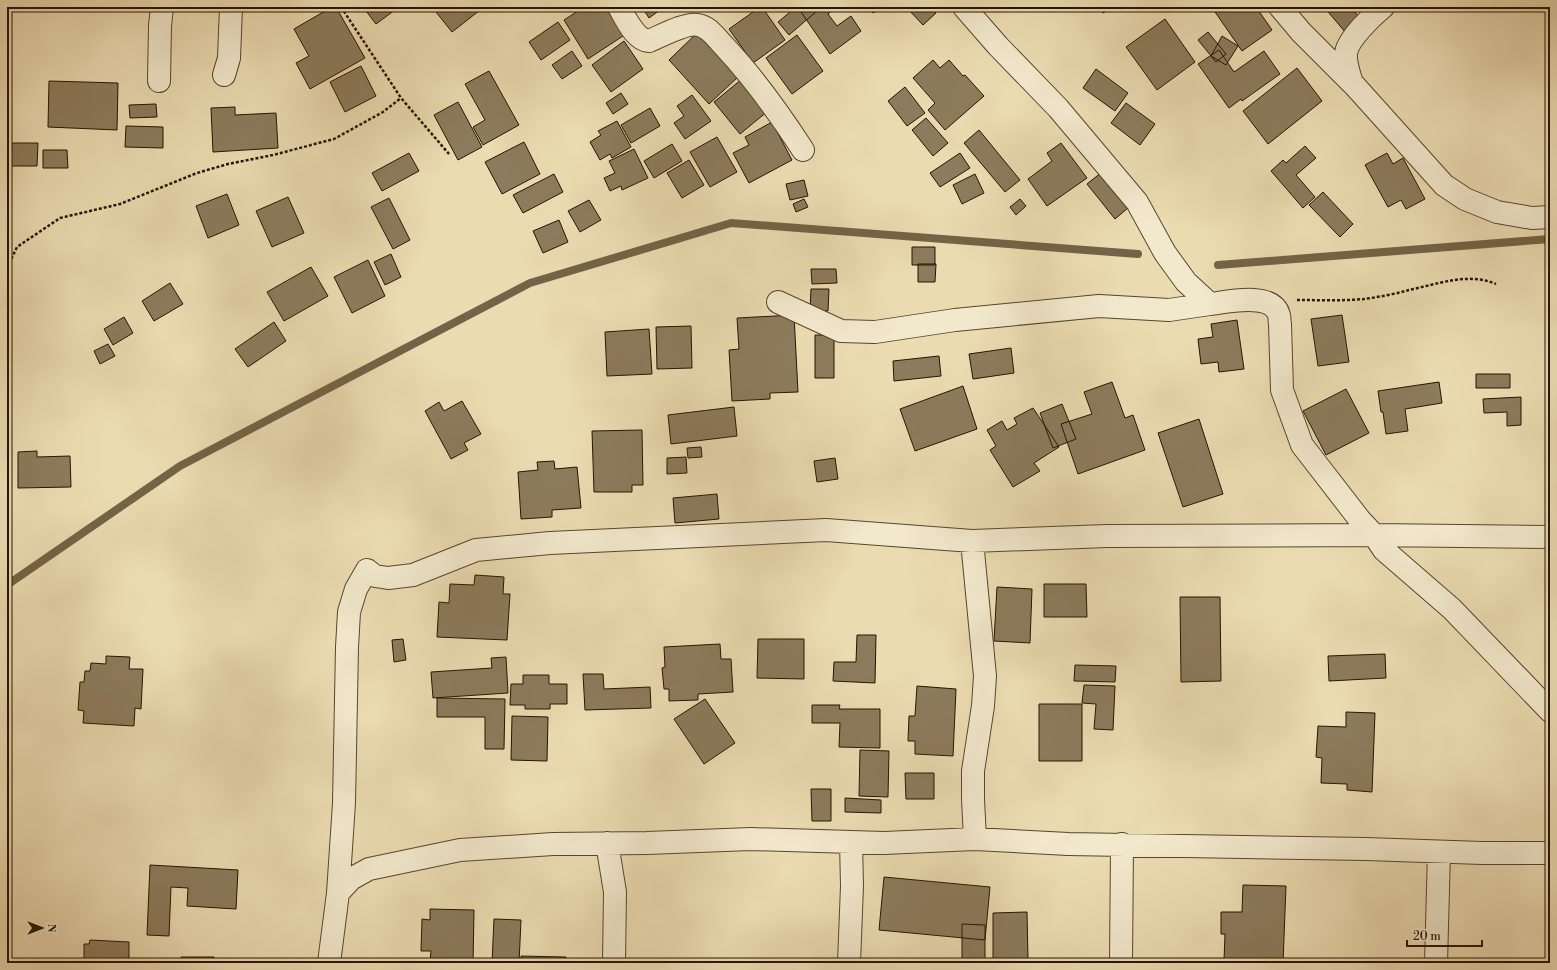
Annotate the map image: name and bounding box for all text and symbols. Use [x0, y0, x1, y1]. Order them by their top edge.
north arrow [22, 908, 62, 948]
scale bar [1407, 922, 1482, 948]
text: N [44, 924, 58, 933]
text: 20 m [1413, 929, 1441, 944]

